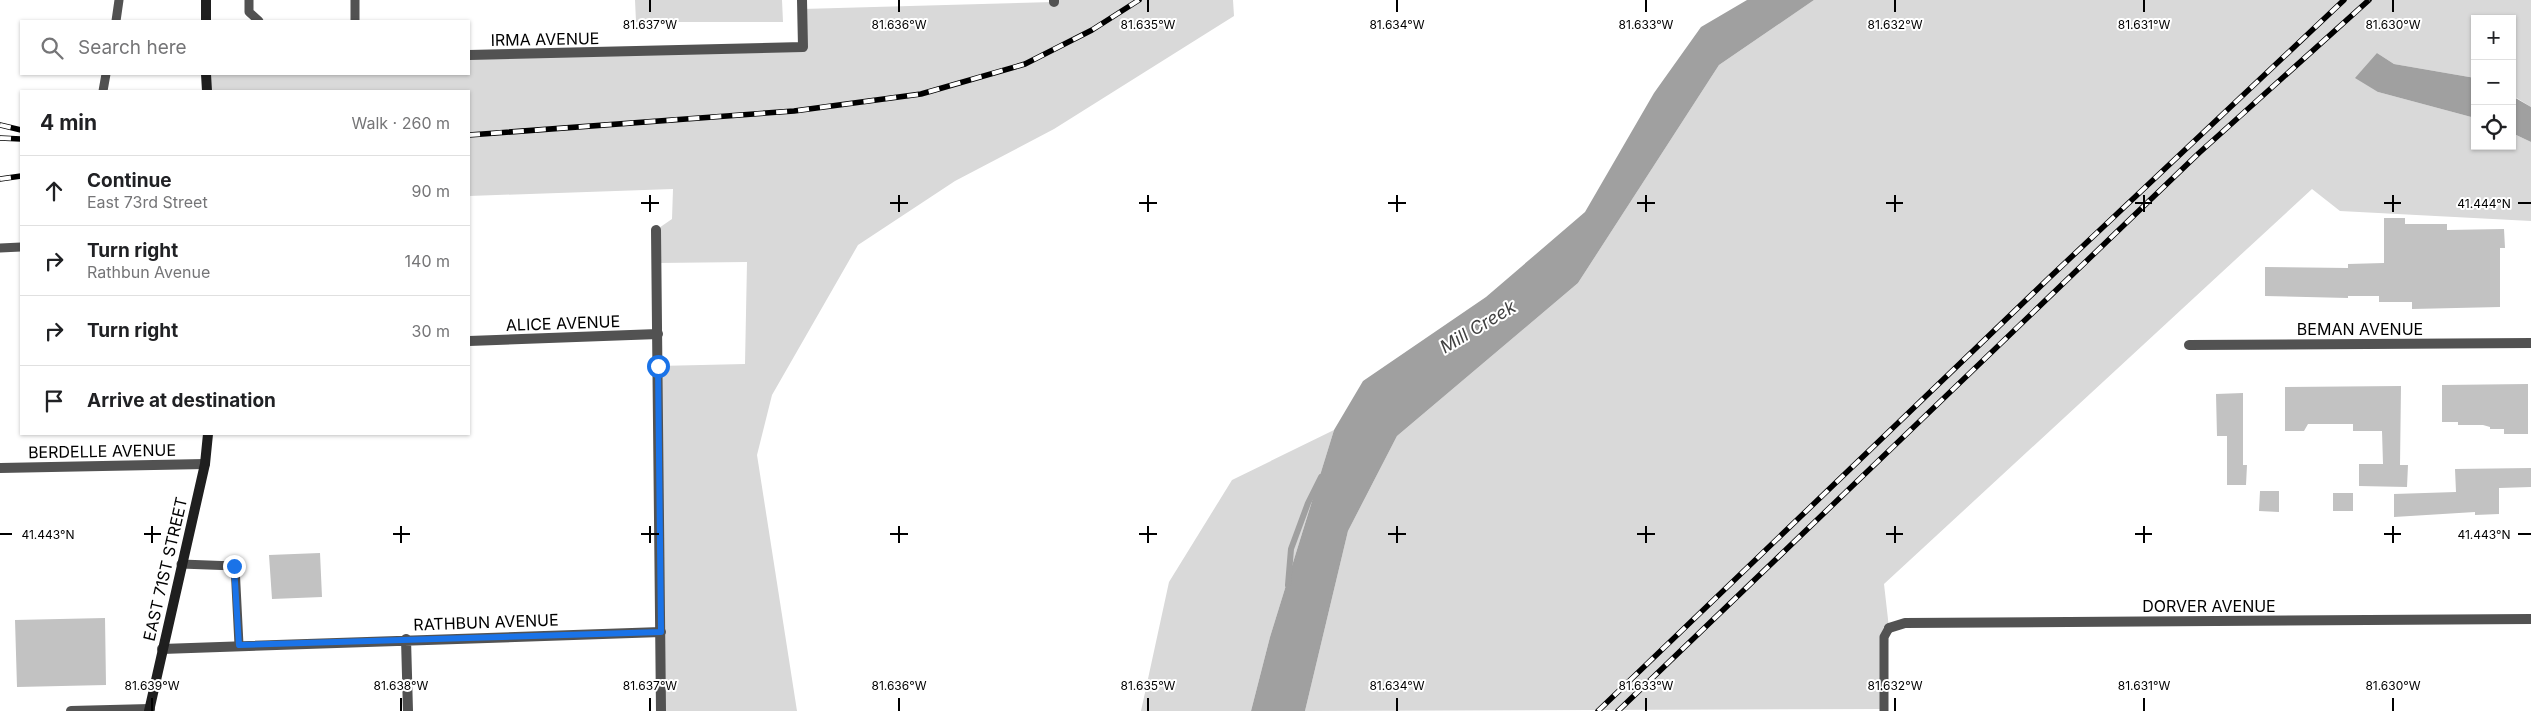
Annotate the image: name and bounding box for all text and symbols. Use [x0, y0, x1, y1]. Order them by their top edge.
map controls [2471, 15, 2516, 150]
button: + [2471, 15, 2516, 60]
text: 81.637°W [623, 17, 677, 32]
text: 81.636°W [871, 17, 927, 32]
text: 81.635°W [1121, 17, 1176, 32]
text: 81.634°W [1369, 17, 1425, 32]
text: 81.633°W [1619, 17, 1674, 32]
text: 81.632°W [1868, 17, 1923, 32]
text: 81.631°W [2118, 17, 2170, 32]
text: 81.630°W [2365, 17, 2421, 32]
search box [20, 20, 470, 75]
street label: IRMA AVENUE [490, 28, 600, 50]
icon: search [38, 34, 66, 62]
text: Search here [78, 36, 187, 59]
button: − [2471, 60, 2516, 105]
button: locate [2471, 105, 2516, 150]
text: 4 min [40, 110, 97, 135]
text: Walk · 260 m [352, 113, 450, 133]
text: Continue [87, 169, 172, 192]
icon: ahead [40, 177, 68, 205]
text: 90 m [411, 181, 450, 201]
text: East 73rd Street [87, 192, 208, 212]
text: 41.444°N [2457, 196, 2511, 211]
text: Turn right [87, 239, 178, 262]
icon: right [40, 247, 68, 275]
text: 140 m [405, 251, 450, 271]
text: Rathbun Avenue [87, 262, 210, 282]
water label: Mill Creek [1436, 295, 1520, 357]
street label: ALICE AVENUE [505, 311, 621, 335]
icon: right [40, 317, 68, 345]
text: Turn right [87, 319, 178, 342]
street label: BEMAN AVENUE [2297, 319, 2423, 339]
text: 30 m [412, 321, 450, 341]
route start [647, 355, 670, 378]
icon: arrive [40, 387, 68, 415]
text: Arrive at destination [87, 389, 276, 412]
street label: BERDELLE AVENUE [28, 440, 176, 462]
street label: EAST 71ST STREET [139, 495, 191, 643]
text: 41.443°N [21, 527, 75, 542]
text: 41.443°N [2457, 527, 2511, 542]
route end [223, 555, 246, 578]
street label: DORVER AVENUE [2142, 596, 2276, 616]
street label: RATHBUN AVENUE [413, 609, 559, 635]
text: 81.639°W [124, 678, 180, 693]
text: 81.638°W [374, 678, 429, 693]
text: 81.637°W [623, 678, 677, 693]
text: 81.636°W [871, 678, 927, 693]
text: 81.635°W [1121, 678, 1176, 693]
text: 81.634°W [1369, 678, 1425, 693]
text: 81.633°W [1619, 678, 1674, 693]
text: 81.632°W [1868, 678, 1923, 693]
text: 81.631°W [2118, 678, 2170, 693]
text: 81.630°W [2365, 678, 2421, 693]

